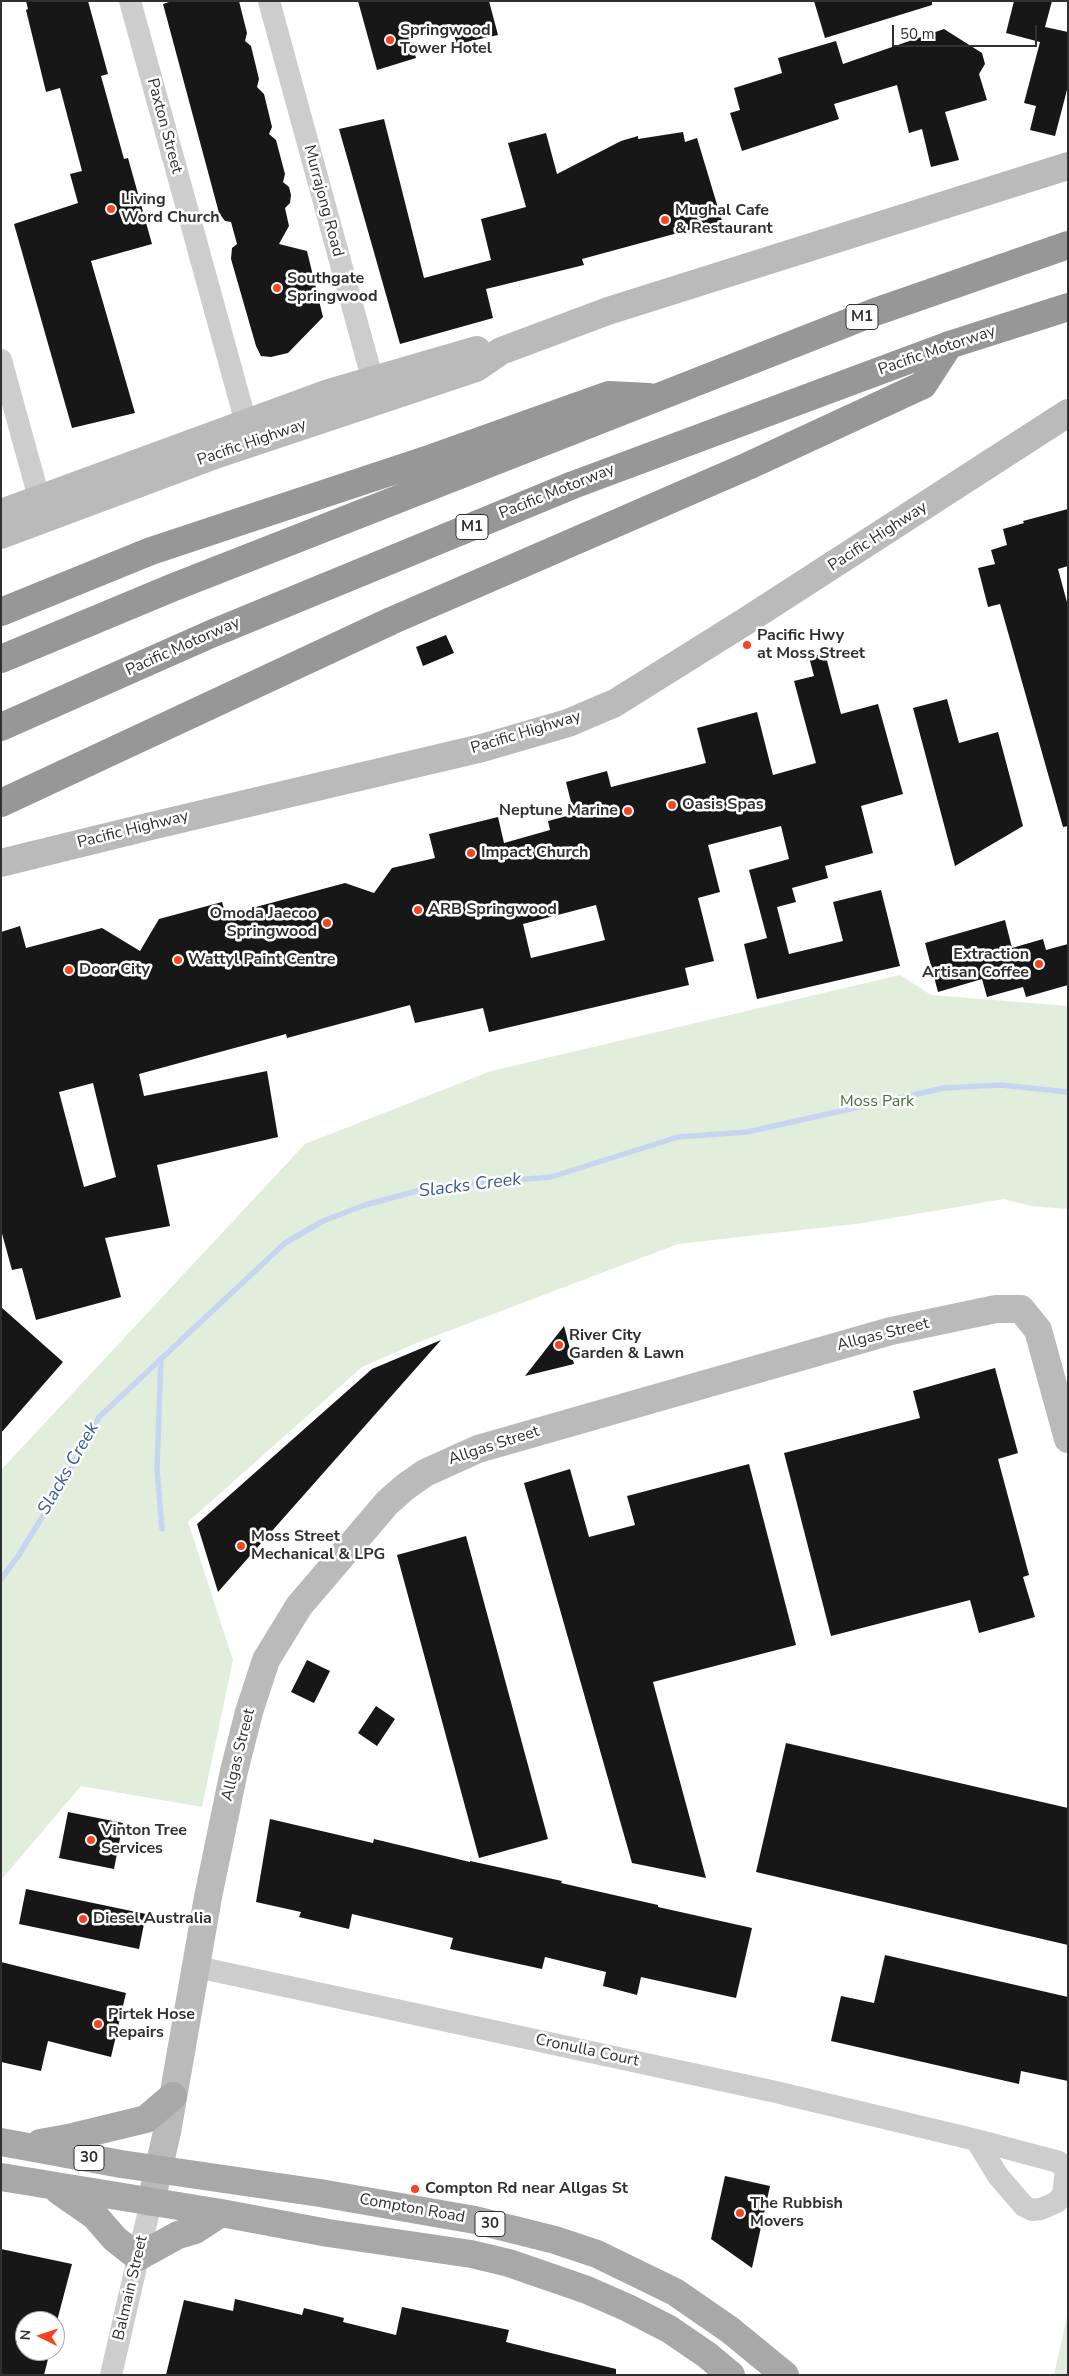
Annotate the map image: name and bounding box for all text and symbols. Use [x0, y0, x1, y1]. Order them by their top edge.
scale bar [894, 15, 1039, 47]
place label: Springwood Tower Hotel [400, 21, 492, 59]
text: 50 m [900, 24, 935, 44]
marker: Springwood Tower Hotel [384, 34, 396, 46]
street label: Paxton Street [142, 76, 186, 176]
street label: Murrajong Road [299, 143, 347, 259]
place label: Living Word Church [121, 190, 220, 228]
place label: Mughal Cafe & Restaurant [675, 201, 773, 239]
marker: Living Word Church [105, 203, 117, 215]
marker: Mughal Cafe & Restaurant [659, 214, 671, 226]
place label: Southgate Springwood [287, 269, 378, 307]
marker: Southgate Springwood [271, 282, 283, 294]
road number: M1 [846, 304, 878, 330]
street label: Pacific Motorway [876, 322, 998, 380]
street label: Pacific Highway [195, 415, 309, 471]
street label: Pacific Motorway [496, 460, 618, 524]
street label: Pacific Highway [825, 498, 931, 576]
road number: M1 [456, 514, 488, 540]
street label: Pacific Motorway [123, 613, 243, 681]
place label: Pacific Hwy at Moss Street [757, 626, 865, 664]
marker: Pacific Hwy at Moss Street [741, 639, 753, 651]
street label: Pacific Highway [469, 707, 583, 759]
place label: Oasis Spas [682, 795, 764, 815]
marker: Oasis Spas [666, 799, 678, 811]
place label: Neptune Marine [499, 801, 618, 821]
marker: Neptune Marine [622, 805, 634, 817]
street label: Pacific Highway [75, 807, 191, 853]
place label: Impact Church [481, 843, 588, 863]
marker: Impact Church [465, 847, 477, 859]
place label: ARB Springwood [428, 900, 557, 920]
place label: Omoda Jaecoo Springwood [210, 904, 317, 942]
marker: ARB Springwood [412, 904, 424, 916]
marker: Omoda Jaecoo Springwood [321, 917, 333, 929]
place label: Extraction Artisan Coffee [922, 945, 1029, 983]
place label: Wattyl Paint Centre [188, 950, 335, 970]
marker: Wattyl Paint Centre [172, 954, 184, 966]
marker: Extraction Artisan Coffee [1033, 958, 1045, 970]
place label: Door City [79, 960, 150, 980]
marker: Door City [63, 964, 75, 976]
park label: Moss Park [840, 1092, 914, 1112]
water label: Slacks Creek [418, 1169, 522, 1203]
street label: Allgas Street [835, 1314, 931, 1356]
place label: River City Garden & Lawn [569, 1326, 684, 1364]
marker: River City Garden & Lawn [553, 1339, 565, 1351]
water label: Slacks Creek [34, 1419, 104, 1519]
street label: Allgas Street [446, 1422, 542, 1470]
place label: Moss Street Mechanical & LPG [251, 1527, 385, 1565]
marker: Moss Street Mechanical & LPG [235, 1540, 247, 1552]
street label: Allgas Street [218, 1707, 260, 1803]
place label: Vinton Tree Services [101, 1821, 187, 1859]
marker: Vinton Tree Services [85, 1834, 97, 1846]
place label: Diesel Australia [93, 1909, 212, 1929]
marker: Diesel Australia [77, 1913, 89, 1925]
place label: Pirtek Hose Repairs [108, 2005, 195, 2043]
marker: Pirtek Hose Repairs [92, 2018, 104, 2030]
street label: Cronulla Court [534, 2031, 640, 2071]
road number: 30 [74, 2146, 104, 2170]
place label: Compton Rd near Allgas St [425, 2179, 628, 2199]
marker: Compton Rd near Allgas St [409, 2183, 421, 2195]
street label: Compton Road [358, 2190, 466, 2228]
place label: The Rubbish Movers [750, 2194, 843, 2232]
marker: The Rubbish Movers [734, 2207, 746, 2219]
road number: 30 [475, 2212, 505, 2236]
street label: Balmain Street [110, 2234, 152, 2342]
north arrow [15, 2311, 65, 2361]
text: N [16, 2329, 35, 2341]

